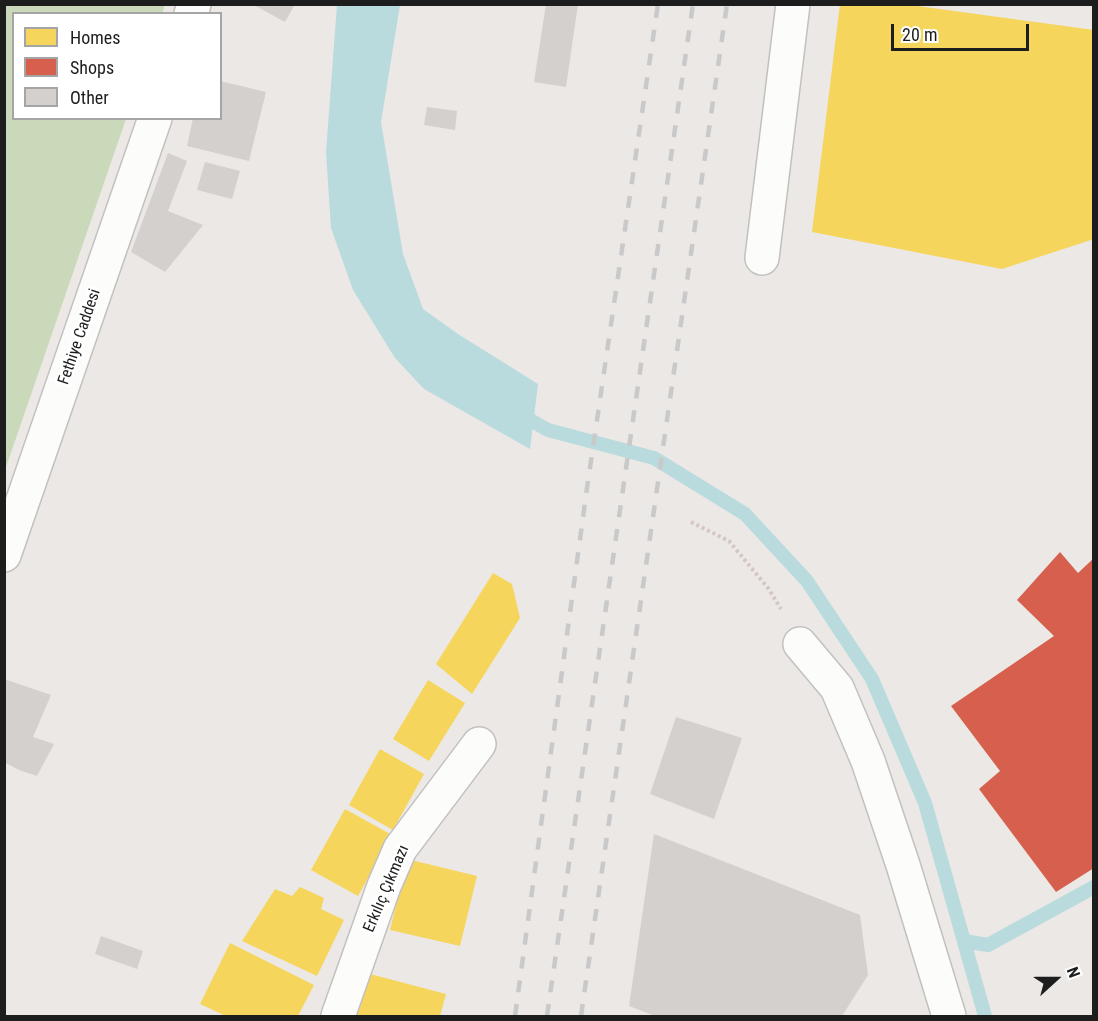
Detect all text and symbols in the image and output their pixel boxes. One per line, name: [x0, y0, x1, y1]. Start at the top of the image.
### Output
legend: [12, 12, 222, 120]
scale bar: [894, 12, 1032, 50]
text: 20 m: [902, 24, 937, 45]
text: Homes: [70, 27, 120, 48]
text: Shops: [70, 57, 114, 78]
text: Other: [70, 87, 109, 108]
street label: Fethiye Caddesi: [55, 287, 105, 387]
street label: Erkılıç Çıkmazı: [360, 843, 414, 935]
north arrow: [1026, 949, 1086, 1009]
text: N: [1063, 964, 1084, 980]

